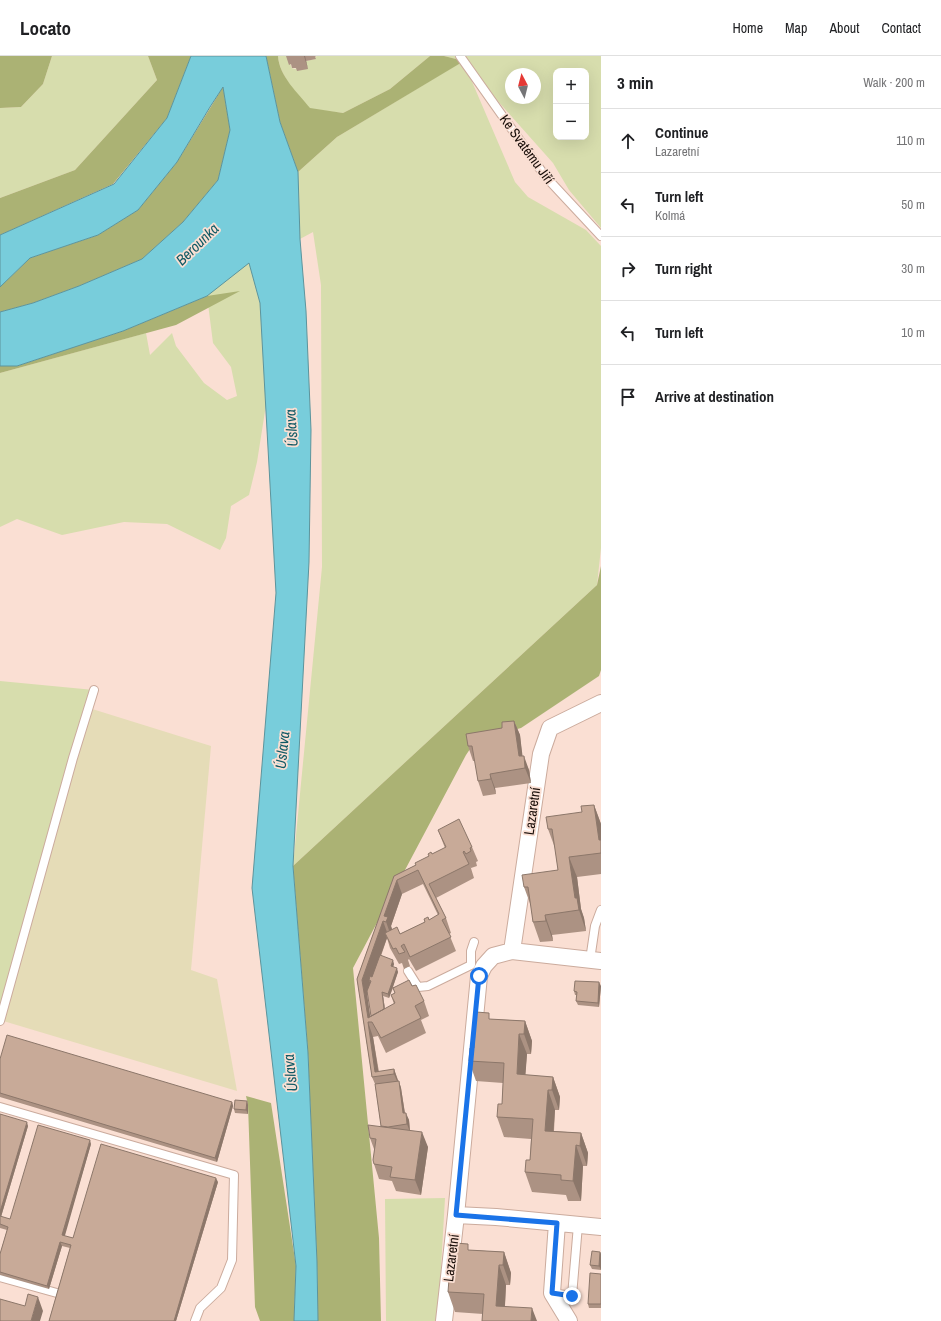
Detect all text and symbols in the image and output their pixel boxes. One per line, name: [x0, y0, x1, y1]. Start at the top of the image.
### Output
text: Locato: [20, 15, 71, 41]
text: Home: [732, 19, 763, 37]
text: Map: [785, 19, 807, 37]
text: About: [829, 19, 859, 37]
text: Contact: [881, 19, 921, 37]
north arrow: [505, 68, 541, 104]
map controls: [553, 68, 589, 140]
button: +: [553, 68, 589, 104]
text: 3 min: [617, 71, 653, 94]
text: Walk · 200 m: [863, 74, 925, 91]
button: −: [553, 104, 589, 140]
street label: Ke Svatému Jiří: [496, 111, 559, 188]
text: Continue: [655, 122, 708, 143]
icon: ahead: [617, 130, 639, 152]
text: 110 m: [896, 132, 925, 149]
text: Lazaretní: [655, 143, 699, 160]
text: Turn left: [655, 186, 703, 207]
icon: left: [617, 194, 639, 216]
text: 50 m: [901, 196, 925, 213]
text: Kolmá: [655, 207, 685, 224]
water label: Berounka: [171, 218, 223, 270]
icon: right: [617, 258, 639, 280]
text: Turn right: [655, 258, 712, 279]
text: 30 m: [901, 260, 925, 277]
icon: left: [617, 322, 639, 344]
text: Turn left: [655, 322, 703, 343]
text: 10 m: [901, 324, 925, 341]
icon: arrive: [617, 386, 639, 408]
text: Arrive at destination: [655, 386, 774, 407]
water label: Úslava: [279, 408, 303, 447]
water label: Úslava: [270, 730, 294, 770]
street label: Lazaretní: [520, 785, 544, 836]
route start: [470, 967, 488, 985]
water label: Úslava: [278, 1053, 302, 1093]
street label: Lazaretní: [439, 1232, 463, 1283]
route end: [563, 1287, 581, 1305]

